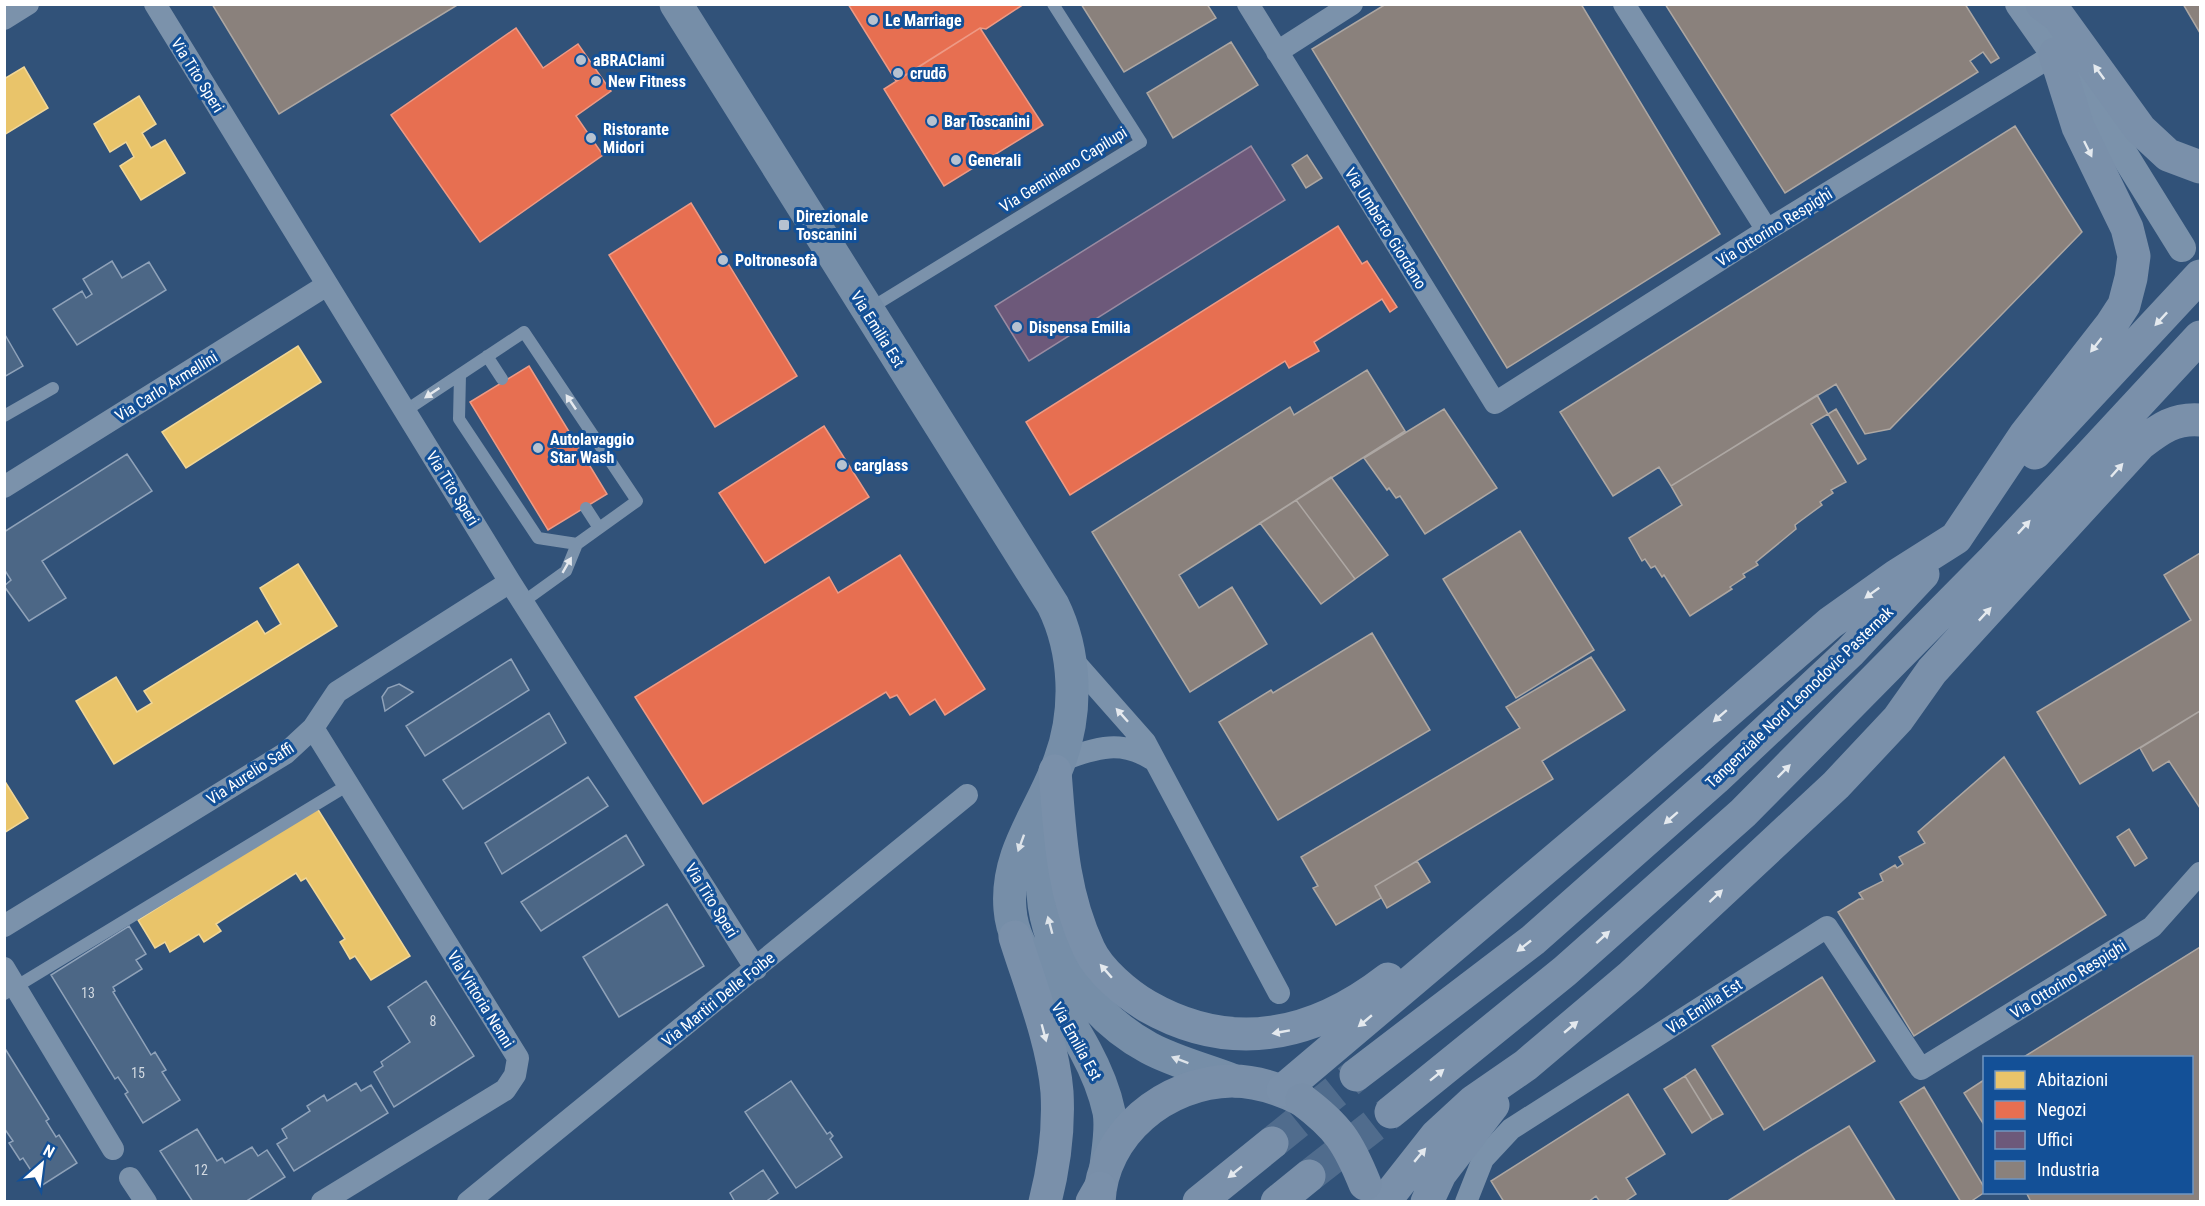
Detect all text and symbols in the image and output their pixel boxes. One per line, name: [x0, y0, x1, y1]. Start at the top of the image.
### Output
place label: Le Marriage: [885, 11, 962, 30]
marker: Le Marriage: [866, 13, 880, 27]
street label: Via Tito Speri: [167, 35, 228, 116]
place label: aBRACIami: [593, 51, 665, 70]
marker: aBRACIami: [574, 53, 588, 67]
place label: crudō: [910, 64, 946, 83]
one-way arrow: [2094, 65, 2106, 80]
marker: crudō: [891, 66, 905, 80]
place label: New Fitness: [608, 72, 686, 91]
marker: New Fitness: [589, 74, 603, 88]
place label: Bar Toscanini: [944, 112, 1030, 131]
marker: Bar Toscanini: [925, 114, 939, 128]
place label: Ristorante Midori: [603, 120, 669, 157]
street label: Via Geminiano Capilupi: [996, 123, 1130, 216]
marker: Ristorante Midori: [584, 131, 598, 145]
one-way arrow: [2084, 140, 2093, 157]
place label: Generali: [968, 151, 1021, 170]
marker: Generali: [949, 153, 963, 167]
street label: Via Umberto Giordano: [1341, 164, 1431, 292]
street label: Via Ottorino Respighi: [1713, 184, 1836, 271]
place label: Direzionale Toscanini: [796, 207, 869, 244]
marker: Direzionale Toscanini: [777, 218, 791, 232]
place label: Poltronesofà: [735, 251, 818, 270]
marker: Poltronesofà: [716, 253, 730, 267]
street label: Via Emilia Est: [847, 288, 909, 371]
one-way arrow: [2154, 311, 2168, 325]
place label: Dispensa Emilia: [1029, 318, 1131, 337]
marker: Dispensa Emilia: [1010, 320, 1024, 334]
one-way arrow: [2089, 337, 2102, 353]
street label: Via Carlo Armellini: [112, 347, 221, 425]
one-way arrow: [425, 387, 441, 399]
one-way arrow: [565, 395, 577, 411]
place label: Autolavaggio Star Wash: [550, 430, 634, 467]
marker: Autolavaggio Star Wash: [531, 441, 545, 455]
street label: Via Tito Speri: [422, 448, 483, 529]
place label: carglass: [854, 456, 908, 475]
marker: carglass: [835, 458, 849, 472]
one-way arrow: [2110, 463, 2123, 478]
one-way arrow: [2017, 520, 2031, 535]
one-way arrow: [562, 556, 572, 573]
one-way arrow: [1864, 587, 1880, 599]
street label: Tangenziale Nord Leonodovic Pasternak: [1702, 602, 1898, 792]
one-way arrow: [1978, 607, 1991, 622]
one-way arrow: [1116, 708, 1129, 723]
one-way arrow: [1713, 709, 1728, 723]
street label: Via Aurelio Saffi: [203, 738, 297, 809]
one-way arrow: [1777, 764, 1791, 779]
one-way arrow: [1664, 811, 1679, 824]
one-way arrow: [1016, 834, 1026, 852]
street label: Via Tito Speri: [681, 860, 742, 941]
one-way arrow: [1708, 889, 1723, 903]
one-way arrow: [1045, 916, 1055, 934]
one-way arrow: [1595, 931, 1610, 944]
street label: Via Ottorino Respighi: [2007, 936, 2130, 1023]
one-way arrow: [1517, 940, 1533, 952]
street label: Via Vittoria Nenni: [443, 947, 518, 1051]
street label: Via Martiri Delle Foibe: [658, 948, 778, 1051]
one-way arrow: [1100, 964, 1113, 979]
street label: Via Emilia Est: [1663, 975, 1746, 1038]
house number: 13: [81, 985, 95, 1001]
street label: Via Emilia Est: [1047, 999, 1106, 1084]
house number: 8: [430, 1013, 437, 1029]
one-way arrow: [1357, 1014, 1373, 1027]
one-way arrow: [1563, 1021, 1578, 1034]
one-way arrow: [1040, 1024, 1049, 1042]
one-way arrow: [1272, 1027, 1291, 1036]
one-way arrow: [1171, 1055, 1189, 1064]
legend: [1983, 1056, 2193, 1194]
house number: 15: [131, 1065, 145, 1081]
text: Abitazioni: [2037, 1069, 2108, 1090]
one-way arrow: [1429, 1070, 1444, 1082]
text: Negozi: [2037, 1099, 2086, 1120]
text: Uffici: [2037, 1129, 2073, 1150]
north arrow: [12, 1134, 72, 1194]
text: N: [40, 1141, 58, 1162]
one-way arrow: [1413, 1148, 1426, 1163]
text: Industria: [2037, 1159, 2100, 1180]
house number: 12: [194, 1162, 208, 1178]
one-way arrow: [1227, 1166, 1243, 1179]

